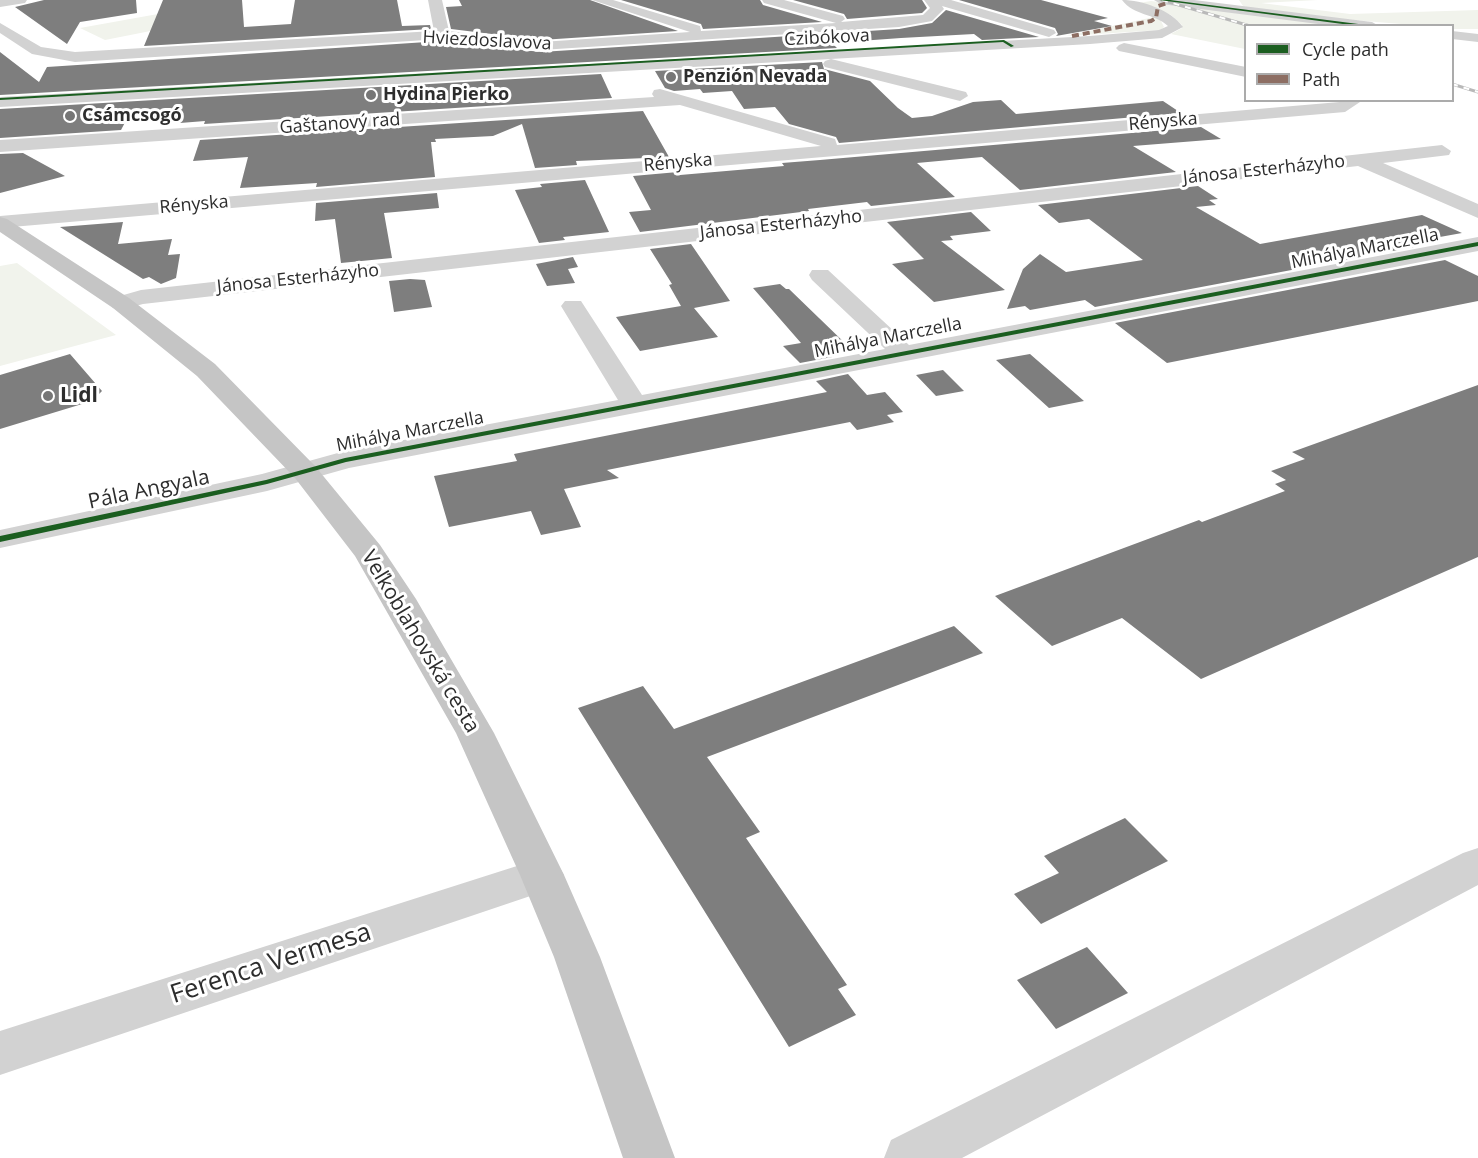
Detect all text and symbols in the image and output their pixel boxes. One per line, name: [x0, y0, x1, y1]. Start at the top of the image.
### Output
legend: [1244, 24, 1454, 102]
street label: Czibókova: [784, 25, 870, 51]
street label: Hviezdoslavova: [422, 27, 552, 55]
text: Cycle path: [1302, 37, 1389, 61]
place label: Penzión Nevada: [683, 66, 827, 88]
text: Path: [1302, 67, 1340, 91]
marker: Penzión Nevada: [664, 70, 678, 84]
place label: Hydina Pierko: [383, 84, 509, 106]
marker: Hydina Pierko: [364, 88, 378, 102]
place label: Csámcsogó: [82, 105, 182, 127]
street label: Rényska: [1128, 108, 1198, 136]
marker: Csámcsogó: [63, 109, 77, 123]
street label: Gaštanový rad: [279, 109, 401, 139]
street label: Rényska: [643, 149, 713, 177]
street label: Jánosa Esterházyho: [1182, 151, 1346, 189]
street label: Rényska: [159, 191, 229, 219]
street label: Jánosa Esterházyho: [699, 206, 863, 244]
street label: Mihálya Marczella: [1289, 224, 1441, 274]
street label: Jánosa Esterházyho: [216, 260, 380, 298]
street label: Mihálya Marczella: [812, 313, 964, 363]
place label: Lidl: [60, 383, 98, 409]
marker: Lidl: [41, 389, 55, 403]
street label: Mihálya Marczella: [334, 407, 486, 457]
street label: Pála Angyala: [86, 465, 212, 515]
street label: Veľkoblahovská cesta: [356, 546, 484, 738]
street label: Ferenca Vermesa: [167, 917, 375, 1011]

